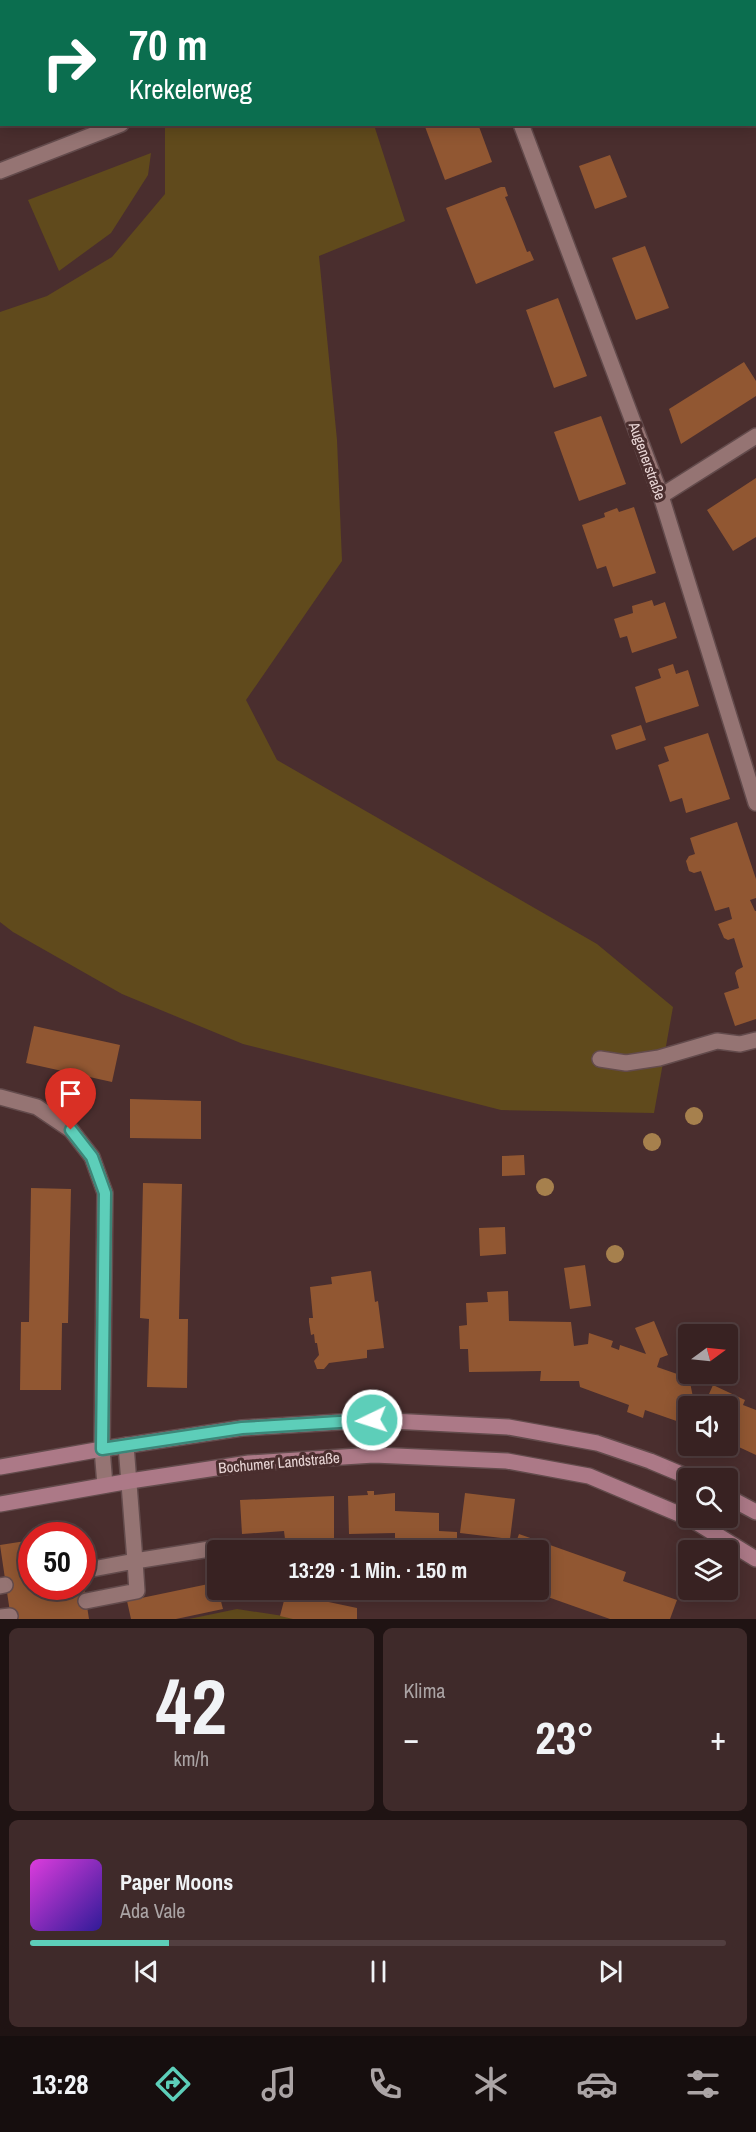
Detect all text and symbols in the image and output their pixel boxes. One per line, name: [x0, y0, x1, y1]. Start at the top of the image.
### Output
text: 70 m: [129, 17, 208, 73]
icon: right: [30, 24, 108, 102]
text: Krekelerweg: [129, 71, 252, 107]
street label: Augenerstraße: [623, 418, 671, 503]
pin: [45, 1068, 96, 1130]
icon: arrive: [54, 1077, 87, 1110]
north arrow: [678, 1324, 738, 1384]
map controls: [678, 1324, 738, 1600]
position arrow: [340, 1388, 404, 1452]
button: sound: [678, 1396, 738, 1456]
street label: Bochumer Landstraße: [217, 1447, 341, 1478]
button: search: [678, 1468, 738, 1528]
speed limit sign: 50: [18, 1522, 96, 1600]
button: layers: [678, 1540, 738, 1600]
text: 13:29 · 1 Min. · 150 m: [289, 1555, 467, 1585]
text: 42: [156, 1653, 227, 1758]
text: Klima: [404, 1677, 445, 1704]
text: 23°: [535, 1707, 594, 1768]
text: −: [404, 1716, 419, 1760]
text: +: [710, 1716, 726, 1760]
text: km/h: [173, 1745, 209, 1772]
text: Paper Moons: [120, 1867, 233, 1897]
text: Ada Vale: [120, 1897, 185, 1924]
icon: previous: [130, 1955, 163, 1988]
icon: pause: [362, 1955, 395, 1988]
icon: next: [594, 1955, 627, 1988]
icon: directions: [152, 2063, 194, 2105]
icon: music: [258, 2063, 300, 2105]
icon: phone: [364, 2063, 406, 2105]
icon: climate: [470, 2063, 512, 2105]
icon: car: [576, 2063, 618, 2105]
icon: filters: [682, 2063, 724, 2105]
text: 13:28: [32, 2066, 89, 2102]

